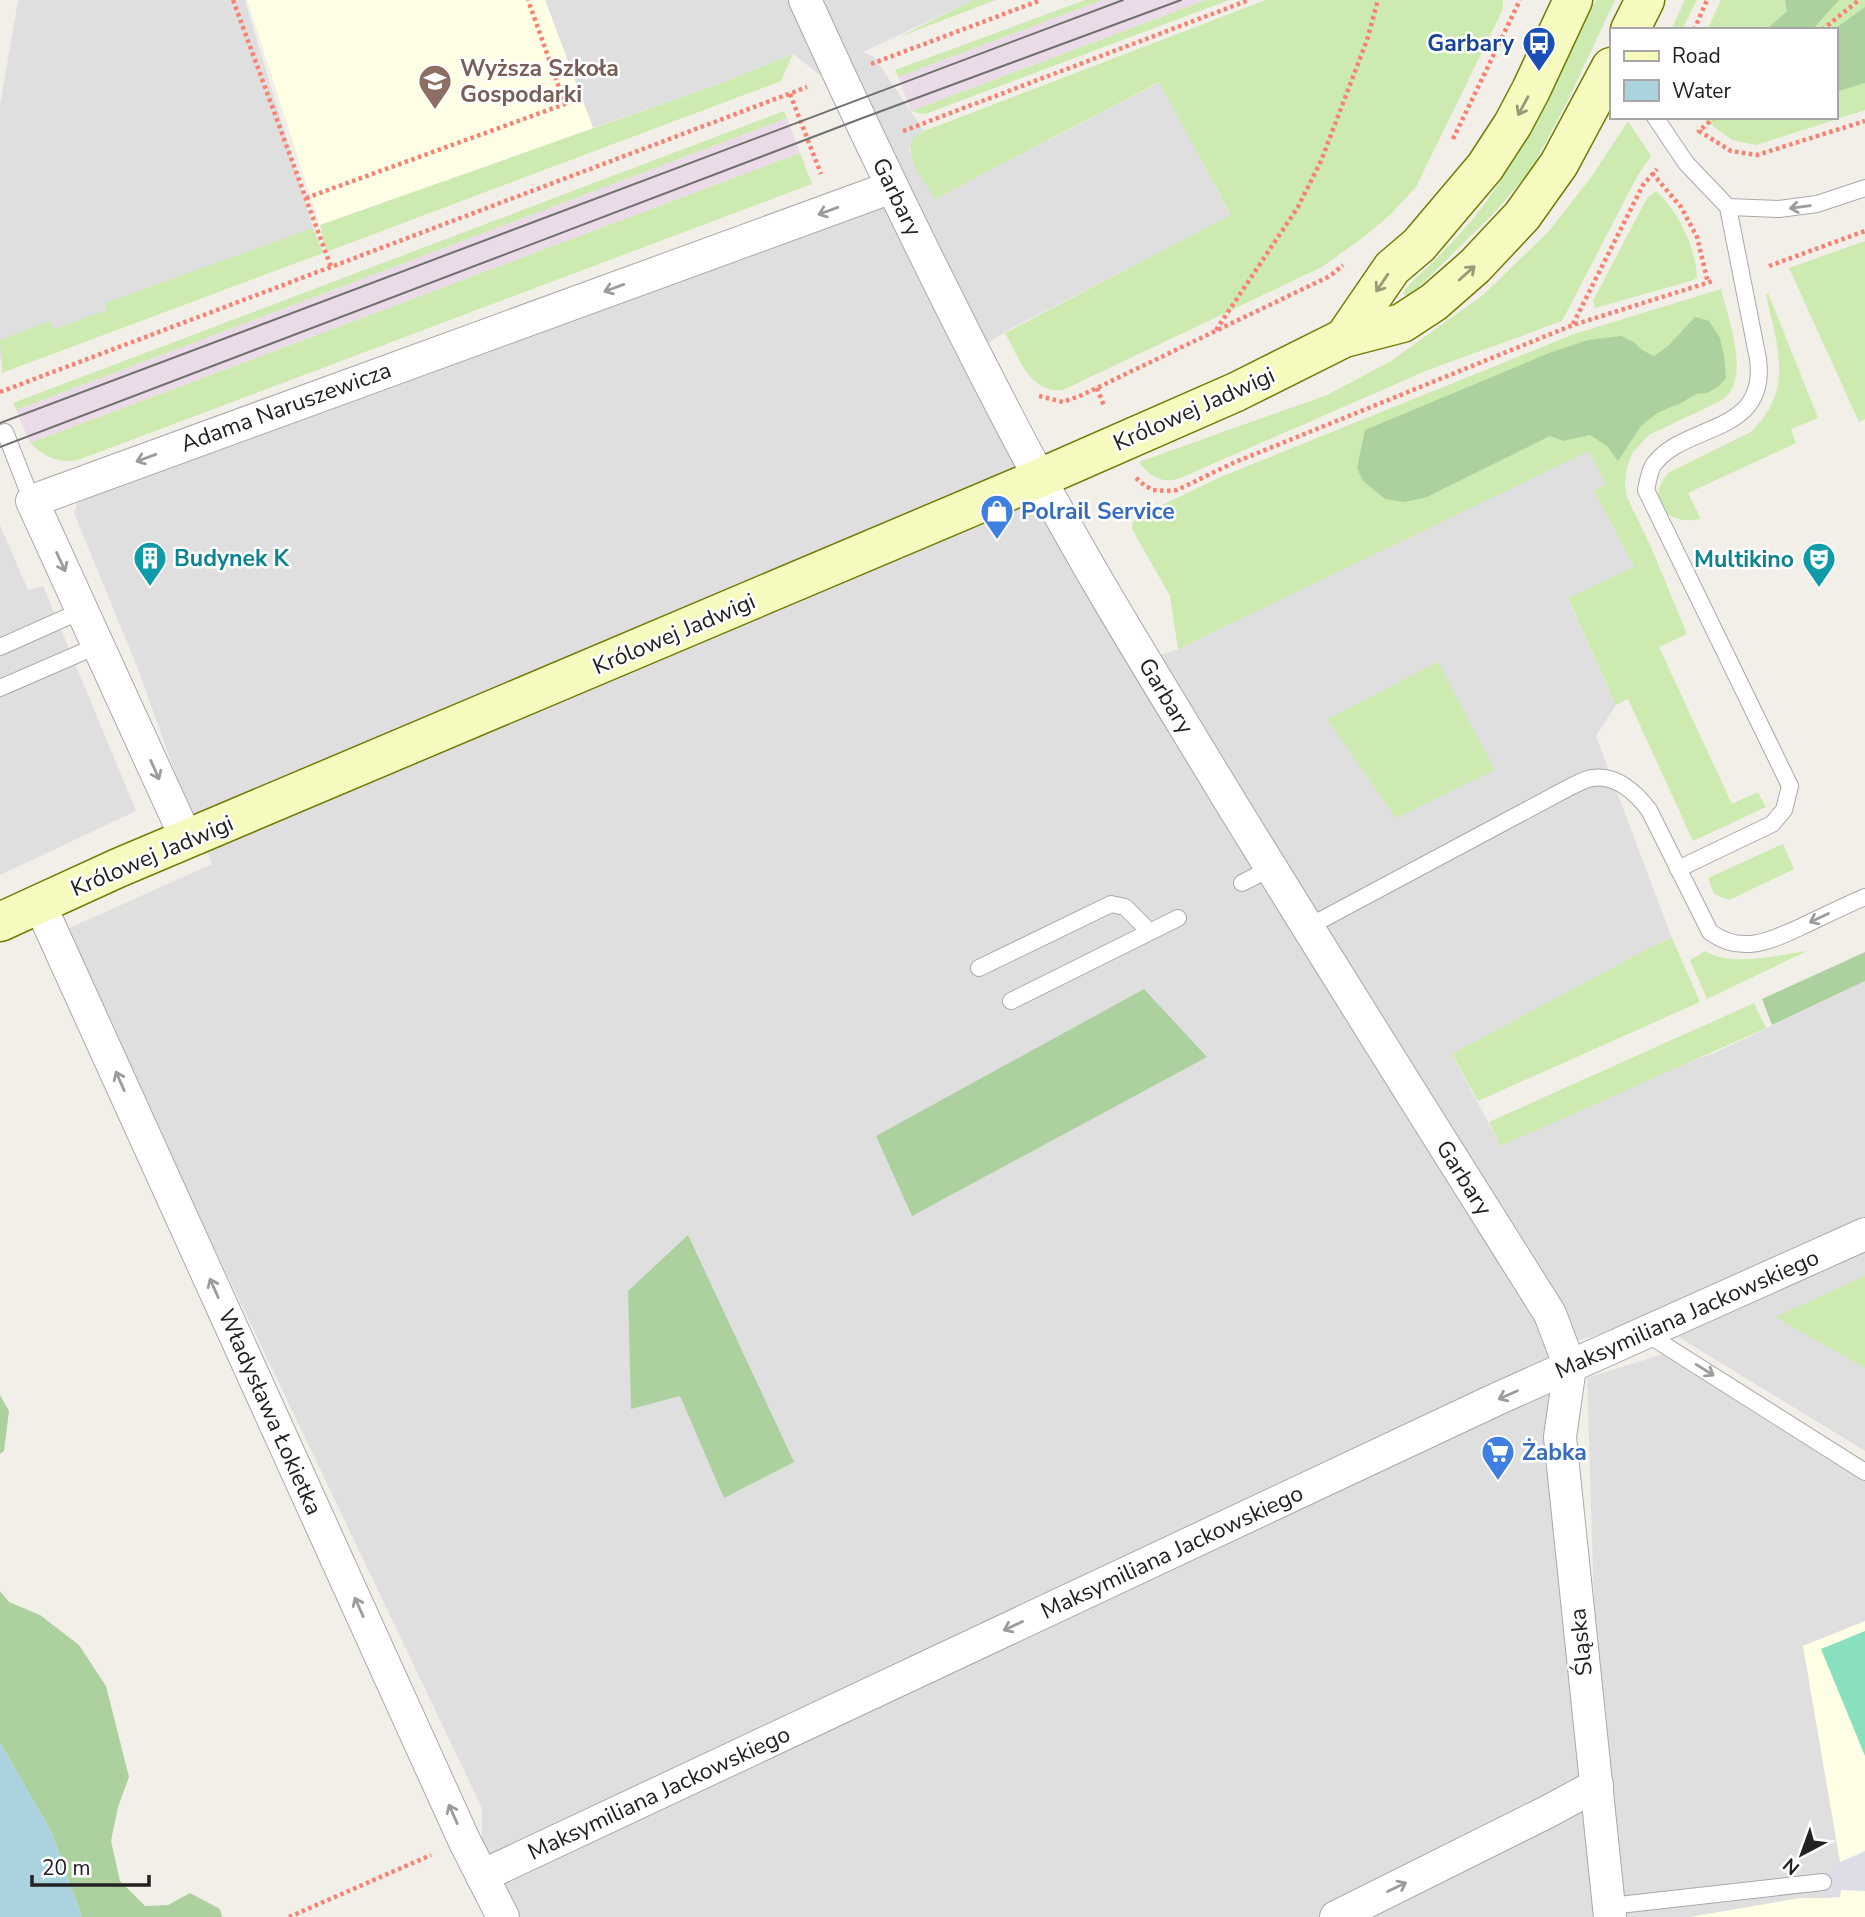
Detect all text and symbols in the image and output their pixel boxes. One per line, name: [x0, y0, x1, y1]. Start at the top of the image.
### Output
bus stop icon: Garbary: [1520, 24, 1558, 73]
place label: Garbary: [1427, 28, 1515, 59]
legend: [1610, 28, 1837, 119]
text: Road: [1672, 42, 1721, 70]
place label: Wyższa Szkoła Gospodarki: [460, 53, 619, 110]
school or university icon: Wyższa Szkoła Gospodarki: [416, 62, 454, 111]
text: Water: [1672, 77, 1731, 105]
one-way arrow: [1515, 95, 1529, 116]
street label: Garbary: [865, 153, 929, 241]
one-way arrow: [1789, 200, 1811, 213]
one-way arrow: [817, 206, 839, 218]
one-way arrow: [1458, 264, 1475, 281]
one-way arrow: [1375, 273, 1389, 292]
one-way arrow: [603, 283, 625, 296]
street label: Adama Naruszewicza: [176, 354, 396, 460]
street label: Królowej Jadwigi: [1108, 359, 1280, 459]
one-way arrow: [136, 452, 158, 465]
shop icon: Polrail Service: [978, 492, 1016, 541]
place label: Polrail Service: [1021, 496, 1175, 527]
building icon: Budynek K: [131, 539, 169, 588]
theatre icon: Multikino: [1800, 540, 1838, 589]
place label: Budynek K: [174, 543, 289, 574]
place label: Multikino: [1694, 544, 1794, 575]
one-way arrow: [55, 551, 68, 573]
street label: Królowej Jadwigi: [588, 586, 760, 682]
street label: Garbary: [1131, 652, 1201, 740]
one-way arrow: [149, 759, 162, 780]
street label: Królowej Jadwigi: [66, 808, 238, 904]
one-way arrow: [1808, 912, 1830, 925]
one-way arrow: [113, 1071, 126, 1092]
street label: Garbary: [1429, 1134, 1499, 1222]
street label: Maksymiliana Jackowskiego: [1550, 1242, 1824, 1386]
one-way arrow: [207, 1278, 220, 1300]
street label: Władysława Łokietka: [211, 1304, 329, 1520]
one-way arrow: [1694, 1364, 1714, 1378]
one-way arrow: [1497, 1389, 1519, 1402]
supermarket icon: Żabka: [1479, 1433, 1517, 1482]
place label: Żabka: [1522, 1437, 1587, 1468]
street label: Maksymiliana Jackowskiego: [1036, 1478, 1308, 1626]
one-way arrow: [352, 1597, 365, 1618]
street label: Śląska: [1562, 1607, 1600, 1677]
one-way arrow: [1003, 1620, 1024, 1634]
street label: Maksymiliana Jackowskiego: [523, 1719, 795, 1867]
one-way arrow: [446, 1804, 459, 1825]
north arrow: [1767, 1819, 1837, 1889]
scale bar: [32, 1843, 149, 1887]
text: N: [1778, 1852, 1805, 1881]
text: 20 m: [42, 1854, 91, 1882]
one-way arrow: [1386, 1879, 1407, 1893]

